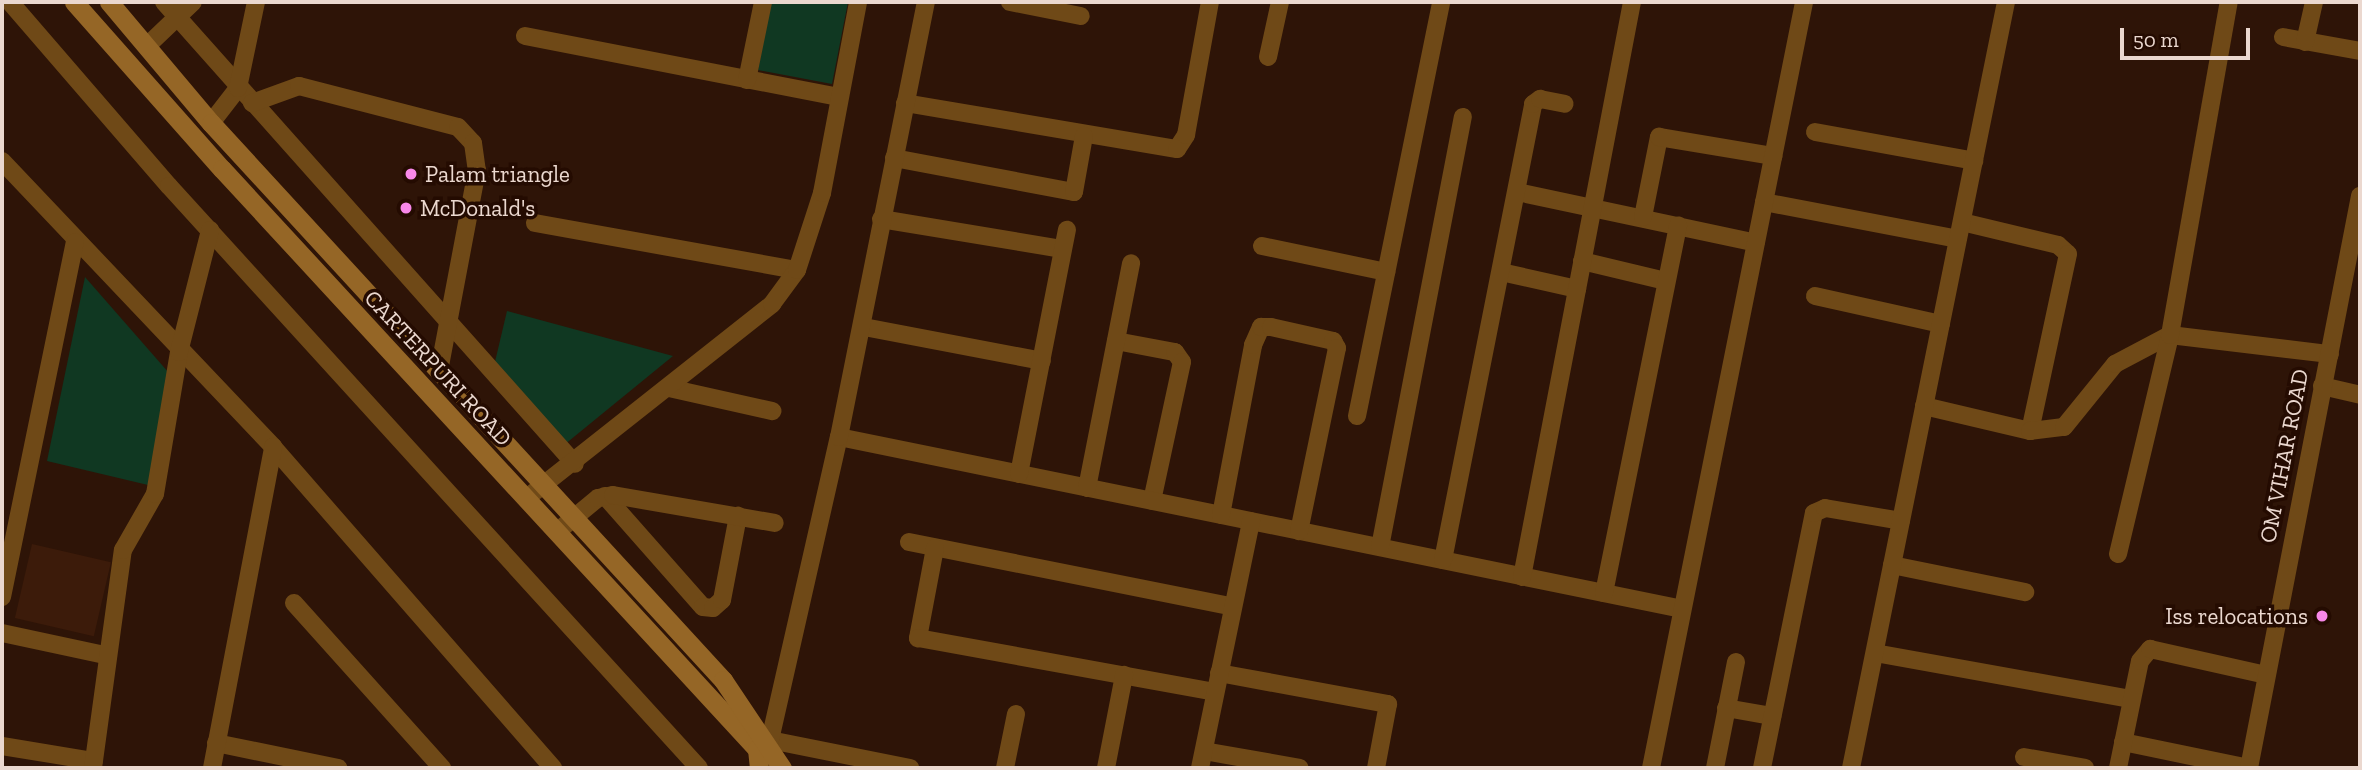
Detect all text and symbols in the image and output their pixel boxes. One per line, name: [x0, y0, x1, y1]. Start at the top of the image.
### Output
scale bar: [2124, 14, 2254, 58]
text: 50 m: [2133, 27, 2179, 52]
place label: Palam triangle: [425, 160, 570, 188]
marker: Palam triangle: [403, 166, 419, 182]
place label: McDonald's: [420, 194, 535, 222]
marker: McDonald's: [398, 200, 414, 216]
street label: CARTERPURI ROAD: [359, 284, 517, 452]
street label: OM VIHAR ROAD: [2254, 366, 2314, 546]
place label: Iss relocations: [2165, 602, 2308, 630]
marker: Iss relocations: [2314, 608, 2330, 624]

